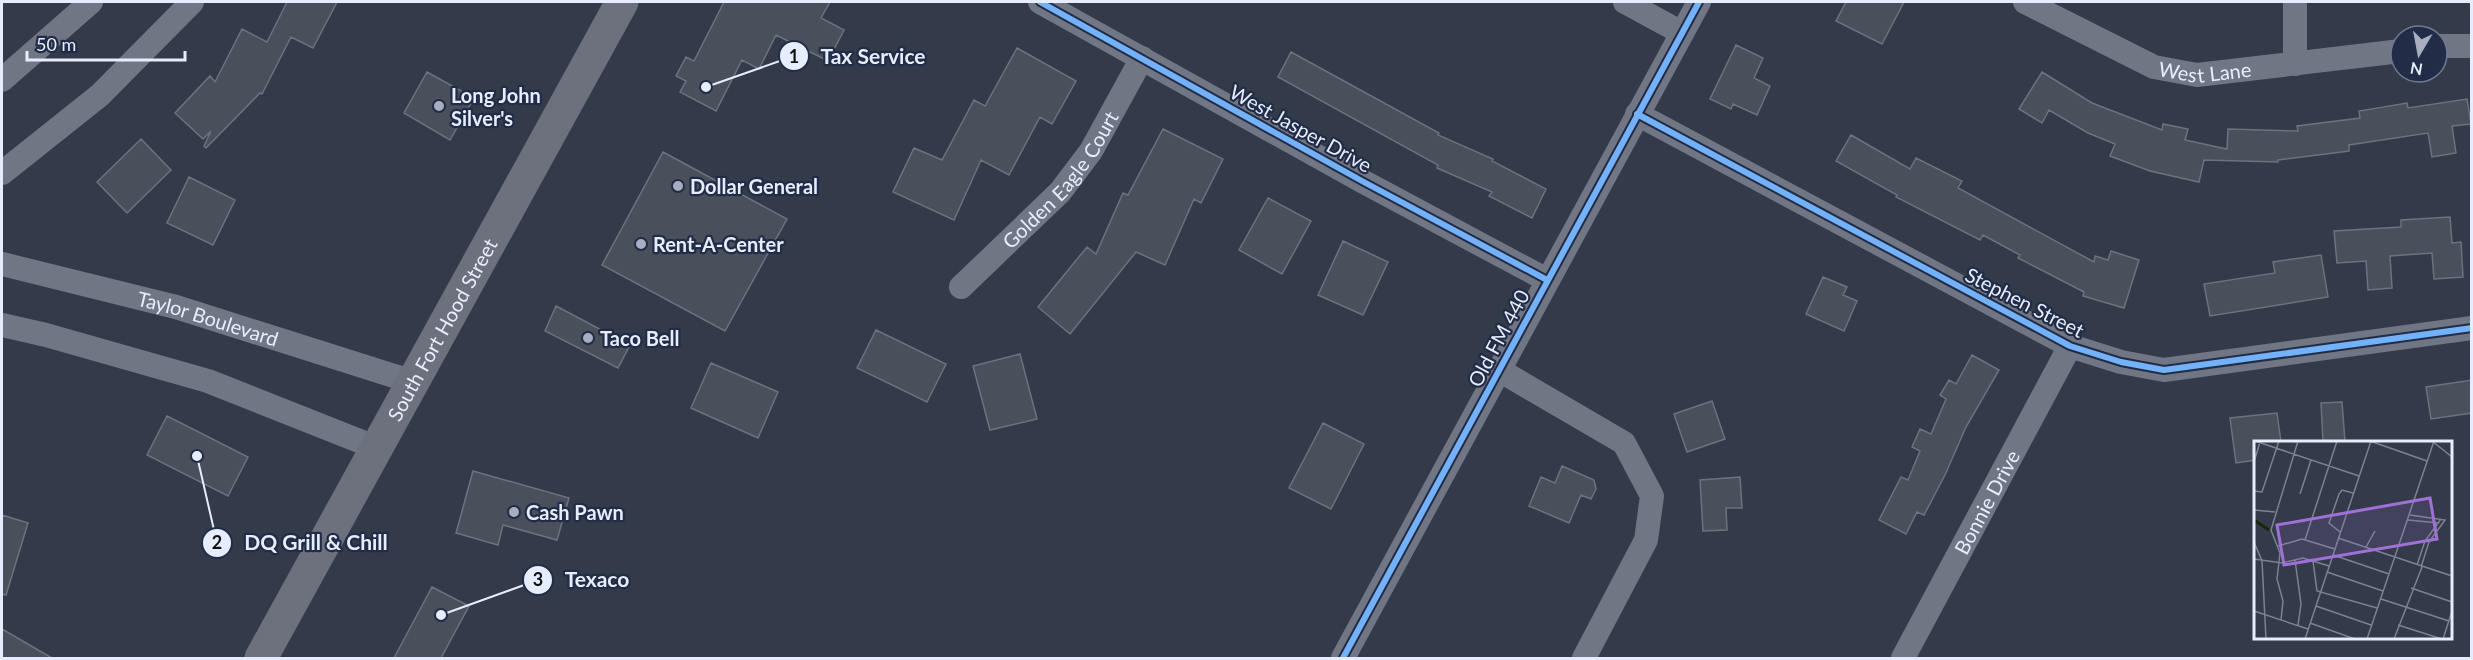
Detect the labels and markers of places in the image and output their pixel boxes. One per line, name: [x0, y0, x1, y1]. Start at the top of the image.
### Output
callout: Tax Service: [779, 37, 938, 76]
place label: Long John Silver's: [451, 83, 541, 130]
marker: Long John Silver's: [432, 99, 446, 113]
place label: Dollar General: [690, 174, 818, 198]
marker: Dollar General: [671, 179, 685, 193]
place label: Rent-A-Center: [653, 232, 784, 256]
marker: Rent-A-Center: [634, 237, 648, 251]
place label: Taco Bell: [600, 326, 679, 350]
marker: Taco Bell: [581, 331, 595, 345]
place label: Cash Pawn: [526, 500, 624, 524]
marker: Cash Pawn: [507, 505, 521, 519]
callout: DQ Grill & Chill: [202, 523, 400, 562]
callout: Texaco: [523, 561, 642, 600]

